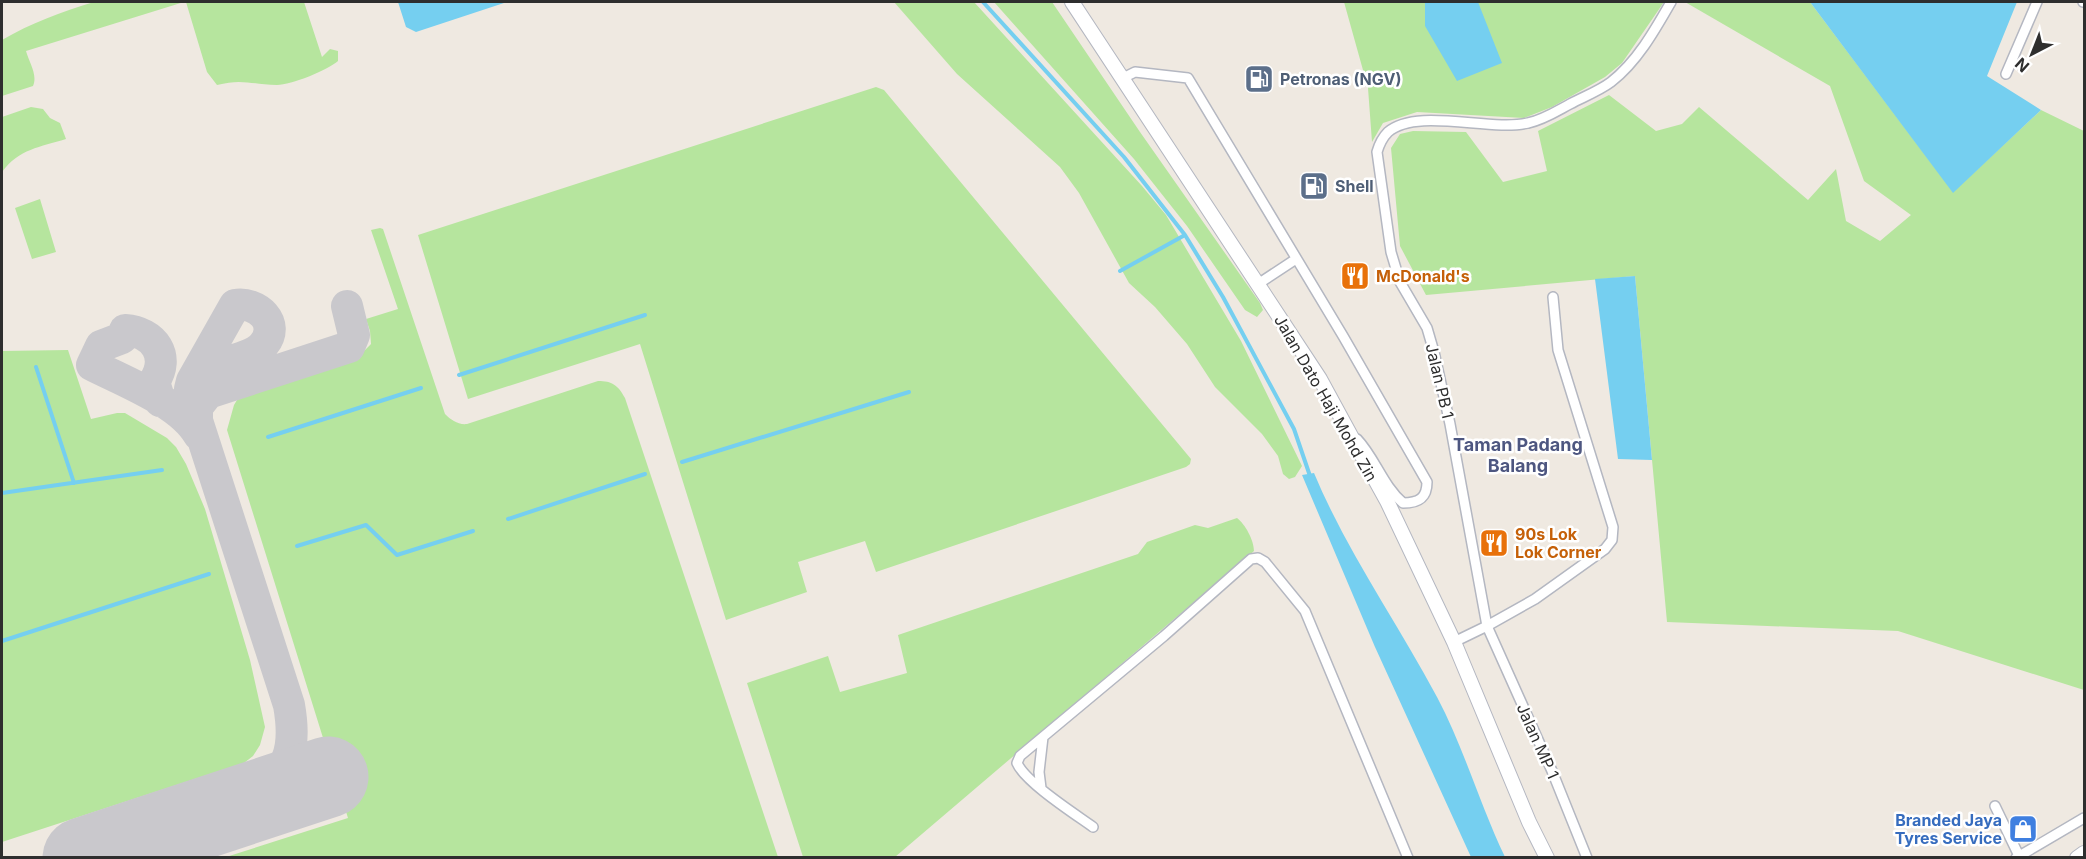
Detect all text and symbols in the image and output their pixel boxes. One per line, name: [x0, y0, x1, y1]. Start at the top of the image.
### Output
north arrow: [2002, 24, 2062, 84]
text: N: [2011, 54, 2033, 77]
fuel station icon: Petronas (NGV): [1243, 63, 1275, 95]
place label: Petronas (NGV): [1280, 69, 1401, 89]
fuel station icon: Shell: [1298, 170, 1330, 202]
place label: Shell: [1335, 176, 1374, 196]
restaurant icon: McDonald's: [1339, 260, 1371, 292]
place label: McDonald's: [1376, 266, 1470, 286]
street label: Jalan Dato Haji Mohd Zin: [1270, 311, 1382, 485]
street label: Jalan PB 1: [1422, 341, 1458, 421]
district label: Taman Padang Balang: [1453, 434, 1583, 476]
place label: 90s Lok Lok Corner: [1515, 524, 1602, 562]
restaurant icon: 90s Lok Lok Corner: [1478, 527, 1510, 559]
street label: Jalan MP 1: [1512, 700, 1564, 782]
place label: Branded Jaya Tyres Service: [1895, 810, 2002, 848]
shop icon: Branded Jaya Tyres Service: [2007, 813, 2039, 845]

